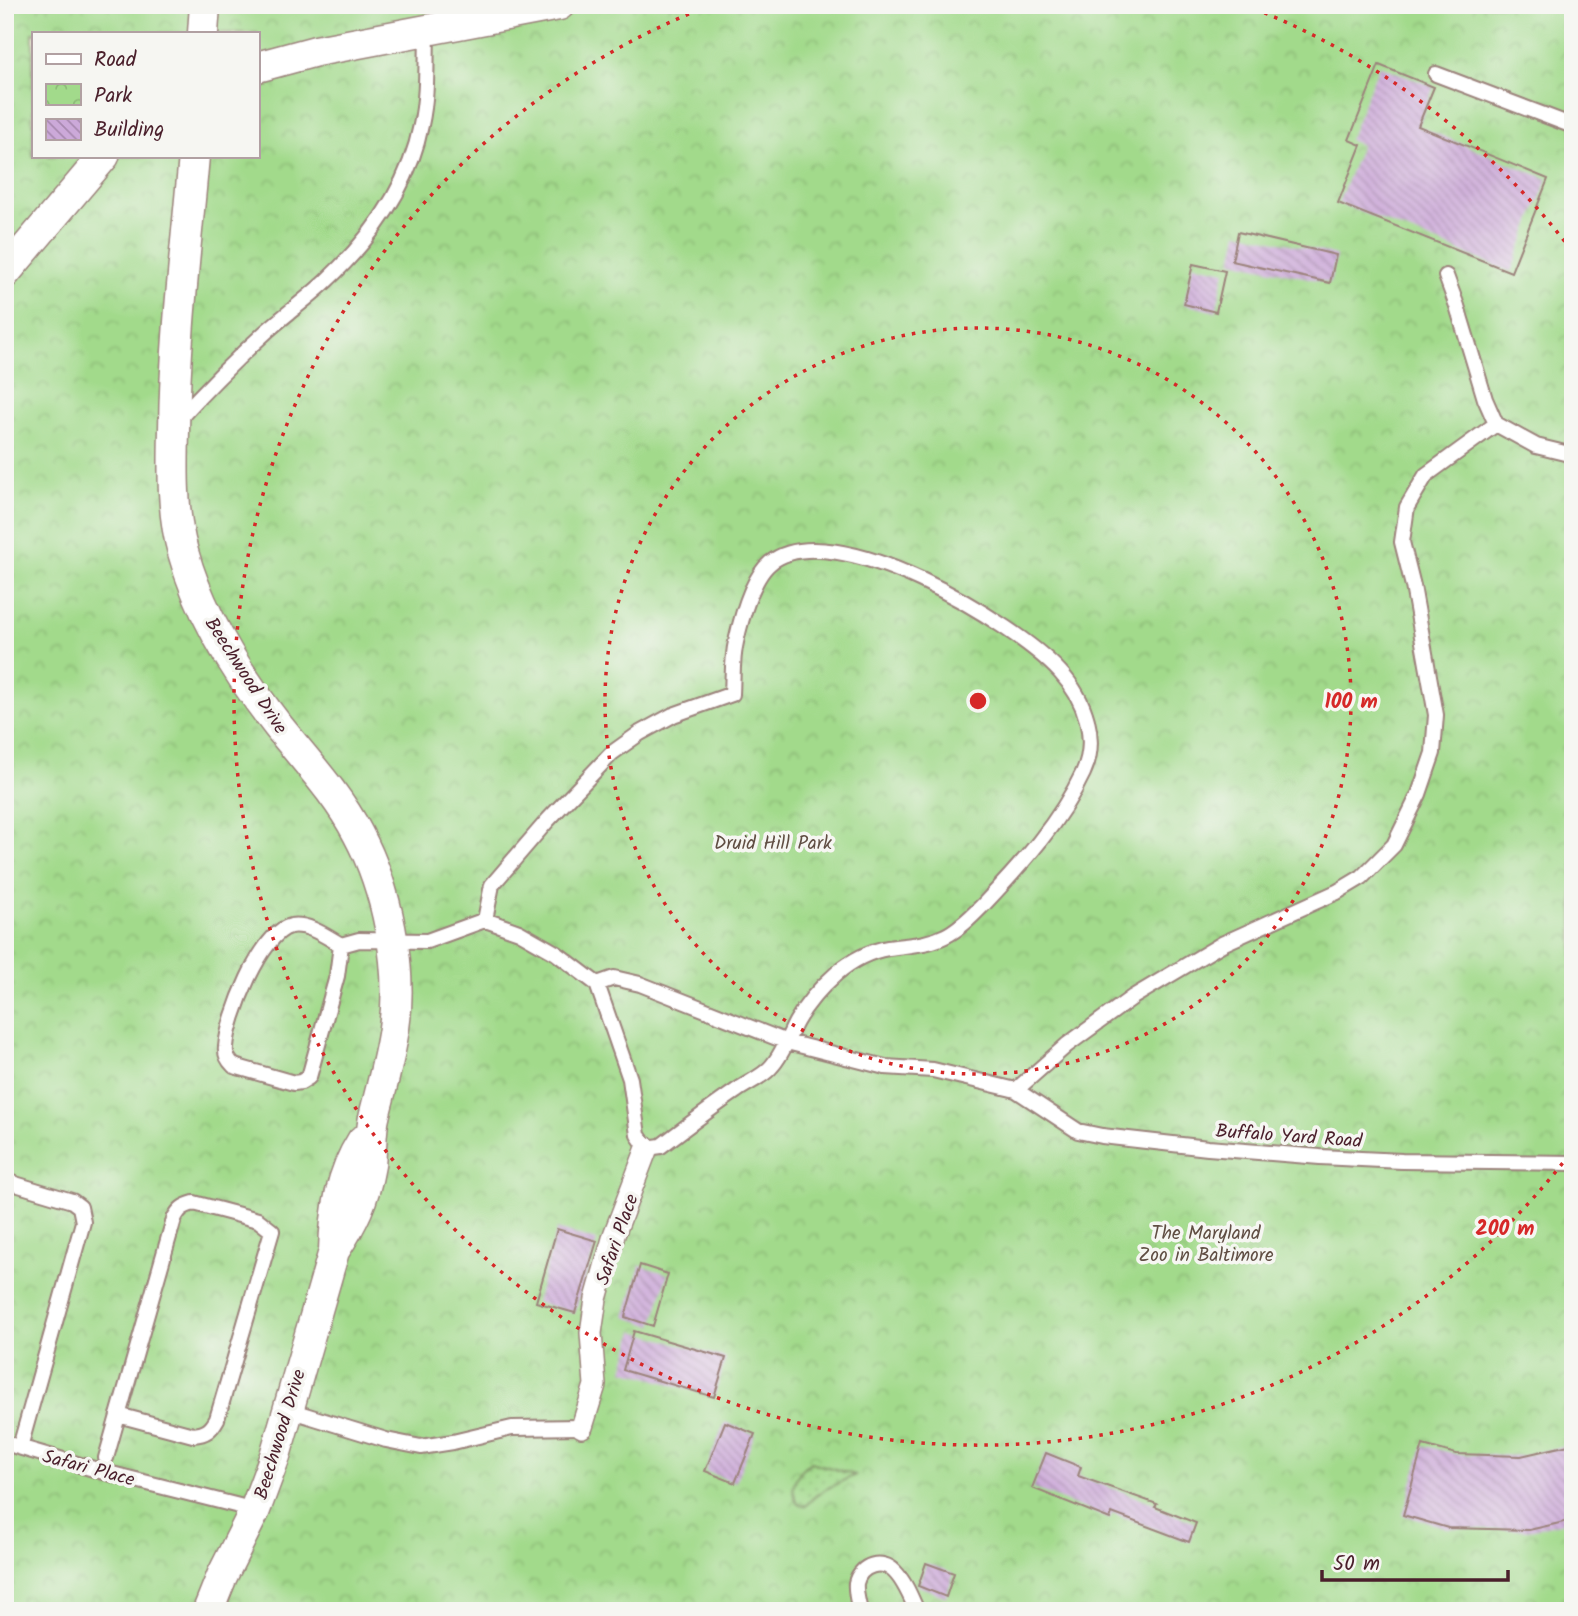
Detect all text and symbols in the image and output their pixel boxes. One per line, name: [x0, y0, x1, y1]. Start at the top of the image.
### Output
legend: [32, 32, 259, 158]
text: Road: [94, 44, 137, 77]
text: Park: [94, 80, 132, 113]
text: Building: [94, 114, 164, 147]
street label: Beechwood Drive: [196, 611, 295, 741]
text: 100 m: [1324, 686, 1378, 719]
centre of rings: [966, 689, 990, 713]
park label: Druid Hill Park: [714, 829, 832, 859]
street label: Buffalo Yard Road: [1215, 1117, 1364, 1157]
street label: Safari Place: [588, 1190, 648, 1289]
text: 200 m: [1475, 1213, 1535, 1246]
park label: The Maryland Zoo in Baltimore: [1139, 1219, 1274, 1271]
street label: Beechwood Drive: [247, 1365, 315, 1503]
street label: Safari Place: [39, 1442, 138, 1496]
scale bar: [1322, 1539, 1508, 1583]
text: 50 m: [1333, 1548, 1380, 1581]

